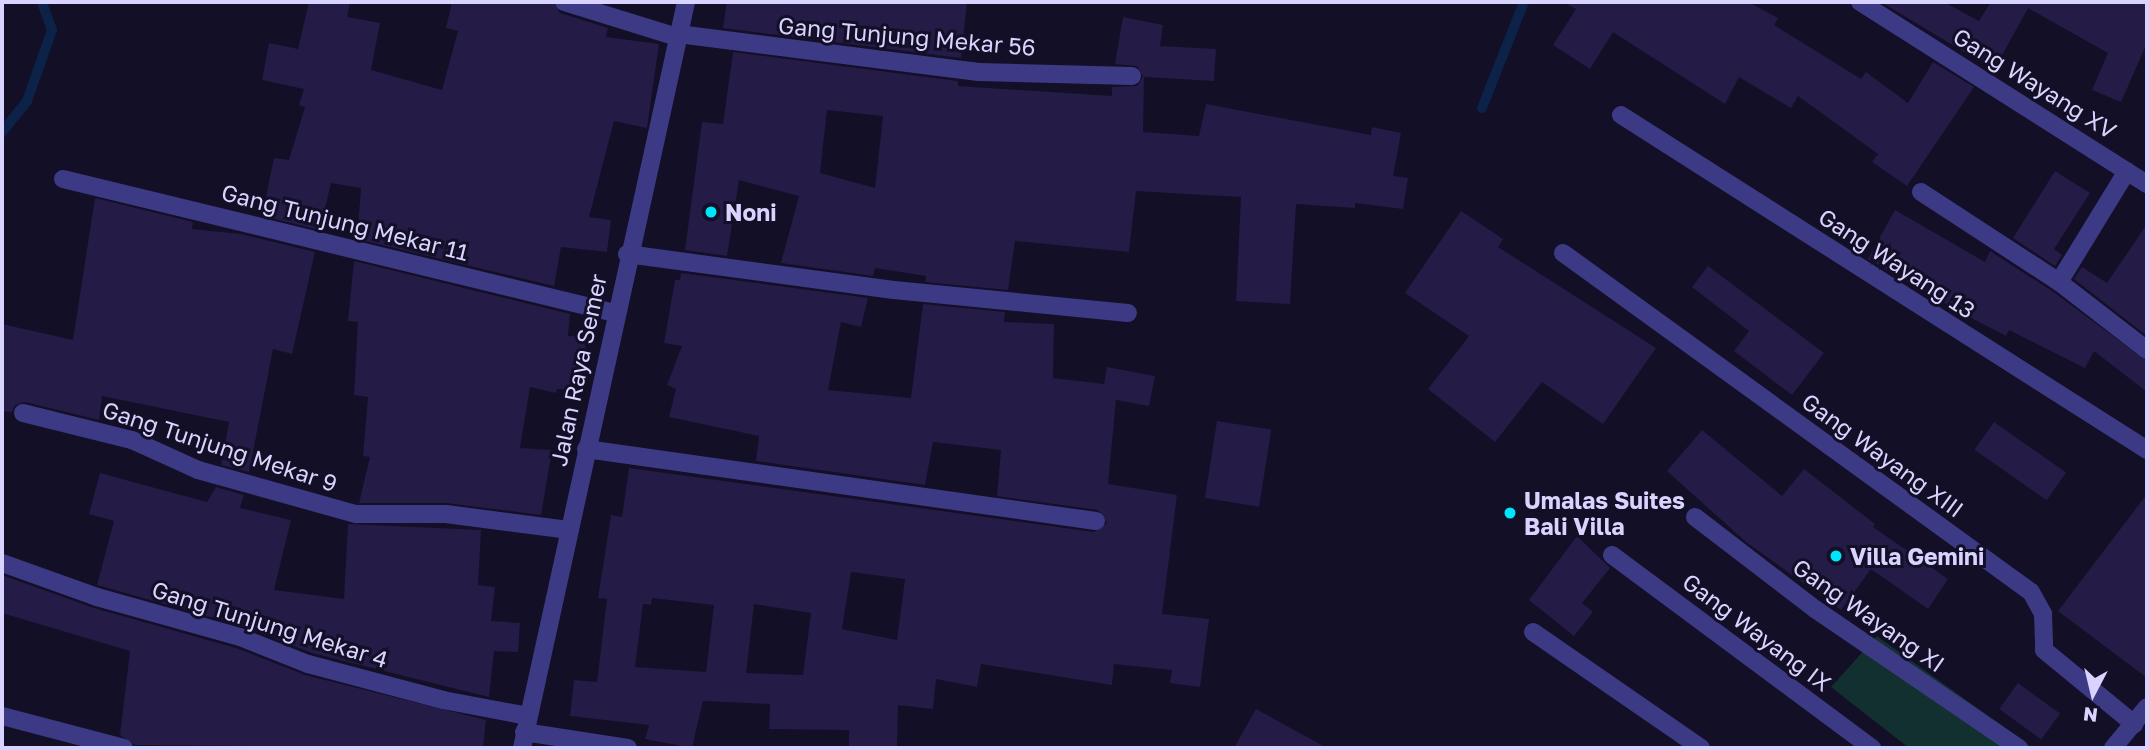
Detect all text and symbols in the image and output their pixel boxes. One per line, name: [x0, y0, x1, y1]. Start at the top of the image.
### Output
street label: Gang Tunjung Mekar 56: [777, 11, 1037, 61]
street label: Gang Wayang XV: [1948, 22, 2122, 144]
street label: Gang Tunjung Mekar 11: [219, 178, 471, 266]
place label: Noni: [725, 198, 776, 226]
street label: Gang Wayang 13: [1814, 202, 1980, 324]
marker: Noni: [703, 204, 719, 220]
street label: Jalan Raya Semer: [544, 271, 612, 469]
street label: Gang Wayang XIII: [1797, 387, 1969, 523]
street label: Gang Tunjung Mekar 9: [99, 395, 341, 497]
place label: Umalas Suites Bali Villa: [1524, 486, 1685, 540]
marker: Umalas Suites Bali Villa: [1502, 505, 1518, 521]
place label: Villa Gemini: [1850, 542, 1984, 570]
marker: Villa Gemini: [1828, 548, 1844, 564]
street label: Gang Wayang XI: [1788, 552, 1950, 678]
street label: Gang Wayang IX: [1677, 567, 1837, 697]
street label: Gang Tunjung Mekar 4: [149, 575, 391, 673]
north arrow: [2058, 659, 2128, 729]
text: N: [2082, 703, 2099, 728]

